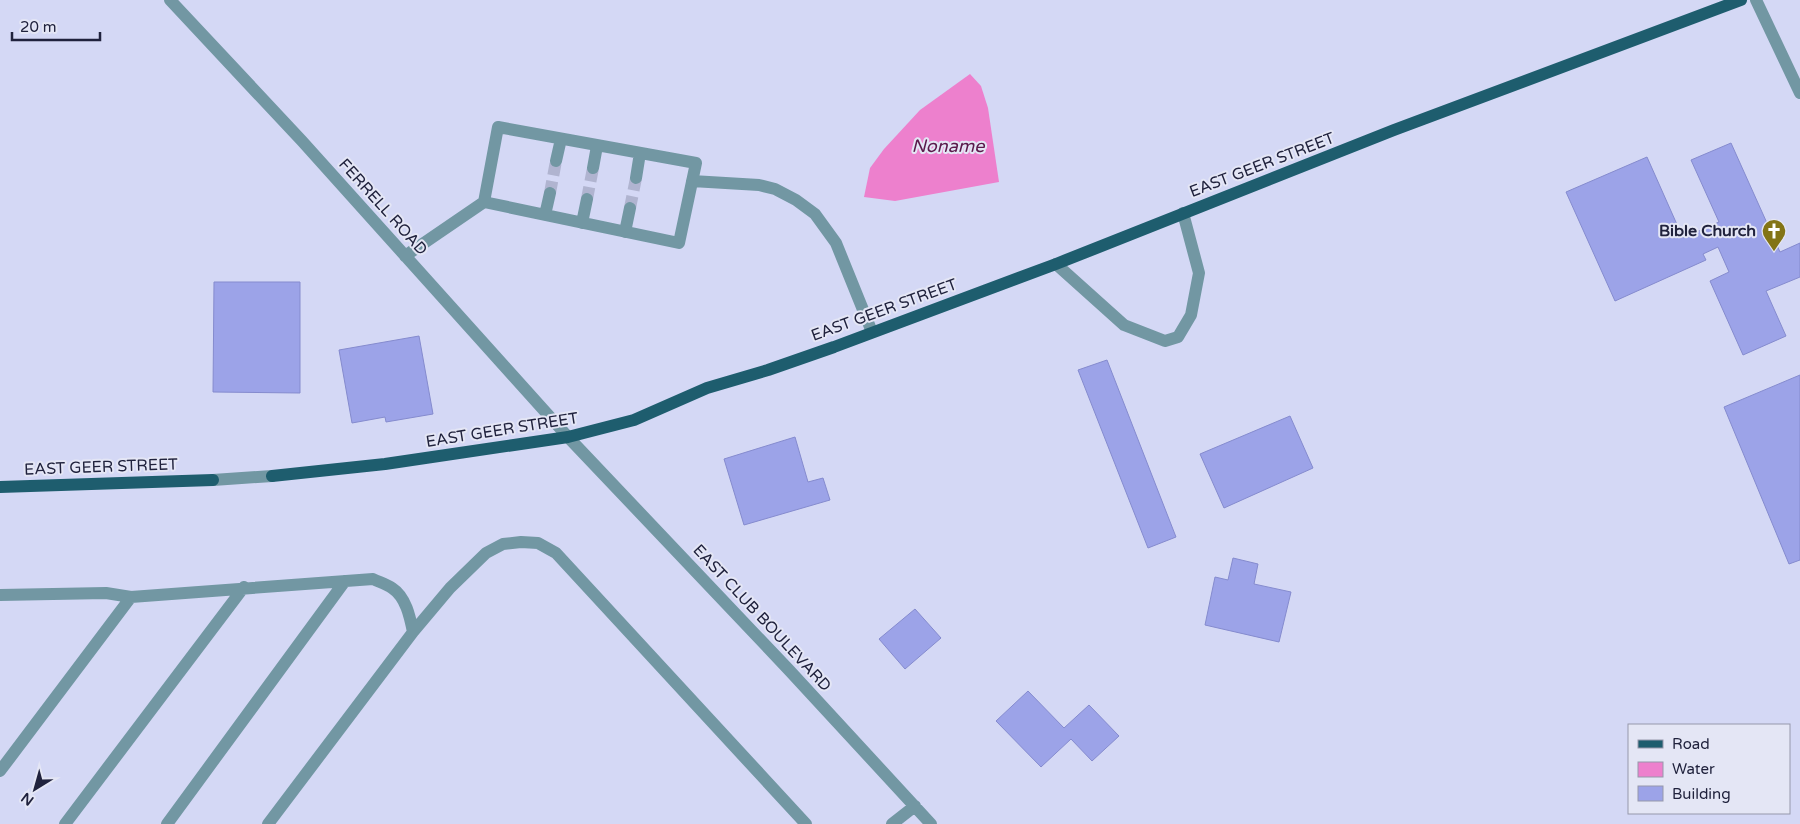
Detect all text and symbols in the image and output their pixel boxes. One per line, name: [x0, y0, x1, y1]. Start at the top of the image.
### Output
scale bar: [12, 10, 100, 42]
text: 20 m: [20, 18, 57, 36]
street label: EAST GEER STREET: [1187, 128, 1338, 202]
water label: Noname: [912, 135, 985, 157]
street label: FERRELL ROAD: [334, 154, 432, 260]
church icon: Bible Church: [1761, 218, 1787, 252]
place label: Bible Church: [1659, 221, 1756, 241]
street label: EAST GEER STREET: [808, 274, 960, 346]
street label: EAST GEER STREET: [424, 408, 580, 452]
street label: EAST GEER STREET: [24, 454, 179, 480]
street label: EAST CLUB BOULEVARD: [689, 540, 835, 696]
legend: [1628, 724, 1790, 814]
text: Road: [1672, 735, 1710, 753]
text: Water: [1672, 760, 1715, 778]
north arrow: [10, 764, 60, 814]
text: Building: [1672, 785, 1731, 803]
text: N: [18, 789, 37, 809]

